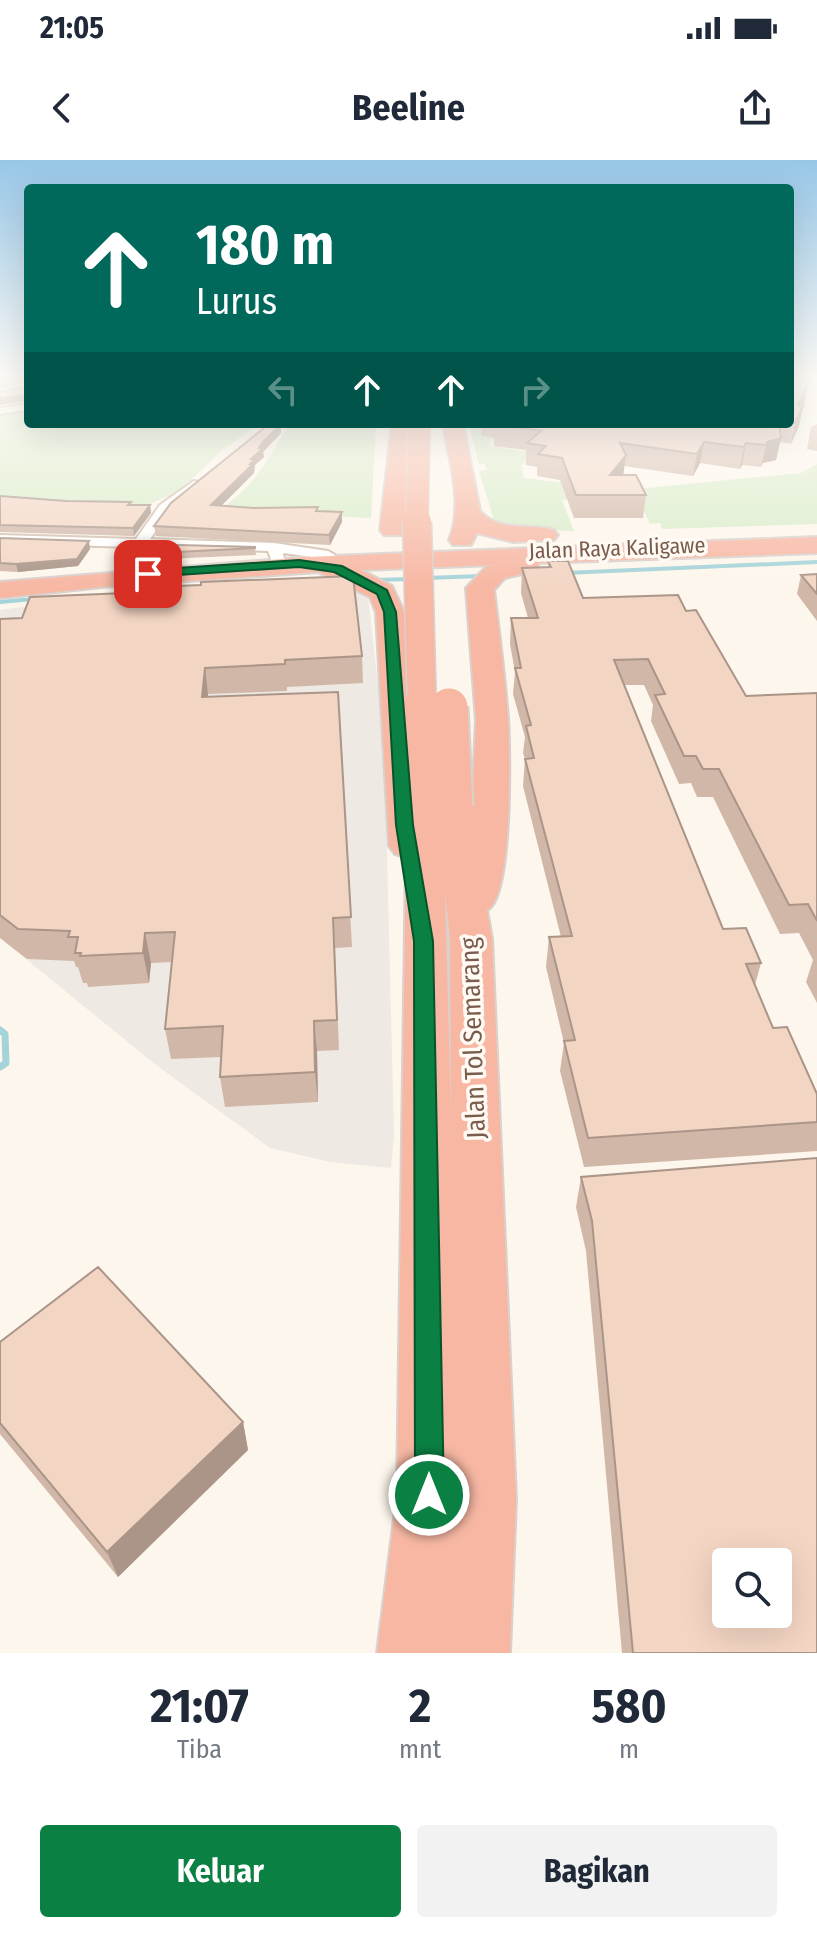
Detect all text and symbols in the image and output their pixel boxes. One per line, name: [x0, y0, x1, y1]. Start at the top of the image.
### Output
text: 21:05: [40, 10, 104, 46]
icon: back: [40, 86, 84, 130]
text: Beeline: [352, 86, 465, 130]
icon: share: [733, 86, 777, 130]
text: 180 m: [196, 212, 334, 279]
icon: ahead: [64, 216, 168, 320]
text: Lurus: [196, 280, 277, 324]
icon: left: [261, 368, 305, 412]
icon: ahead: [345, 368, 389, 412]
icon: ahead: [429, 368, 473, 412]
icon: right: [513, 368, 557, 412]
street label: Jalan Raya Kaligawe: [528, 531, 706, 565]
pin: [114, 540, 182, 608]
icon: arrive: [126, 552, 170, 596]
street label: Jalan Tol Semarang: [454, 936, 492, 1139]
position arrow: [387, 1453, 471, 1537]
map controls: [712, 1548, 792, 1628]
button: search: [712, 1548, 792, 1628]
text: 21:07: [150, 1677, 249, 1735]
text: 2: [409, 1677, 431, 1735]
text: 580: [592, 1677, 667, 1735]
text: Tiba: [177, 1734, 222, 1765]
text: mnt: [399, 1734, 441, 1765]
text: m: [619, 1734, 639, 1765]
button: Keluar: [40, 1825, 401, 1917]
button: Bagikan: [417, 1825, 777, 1917]

